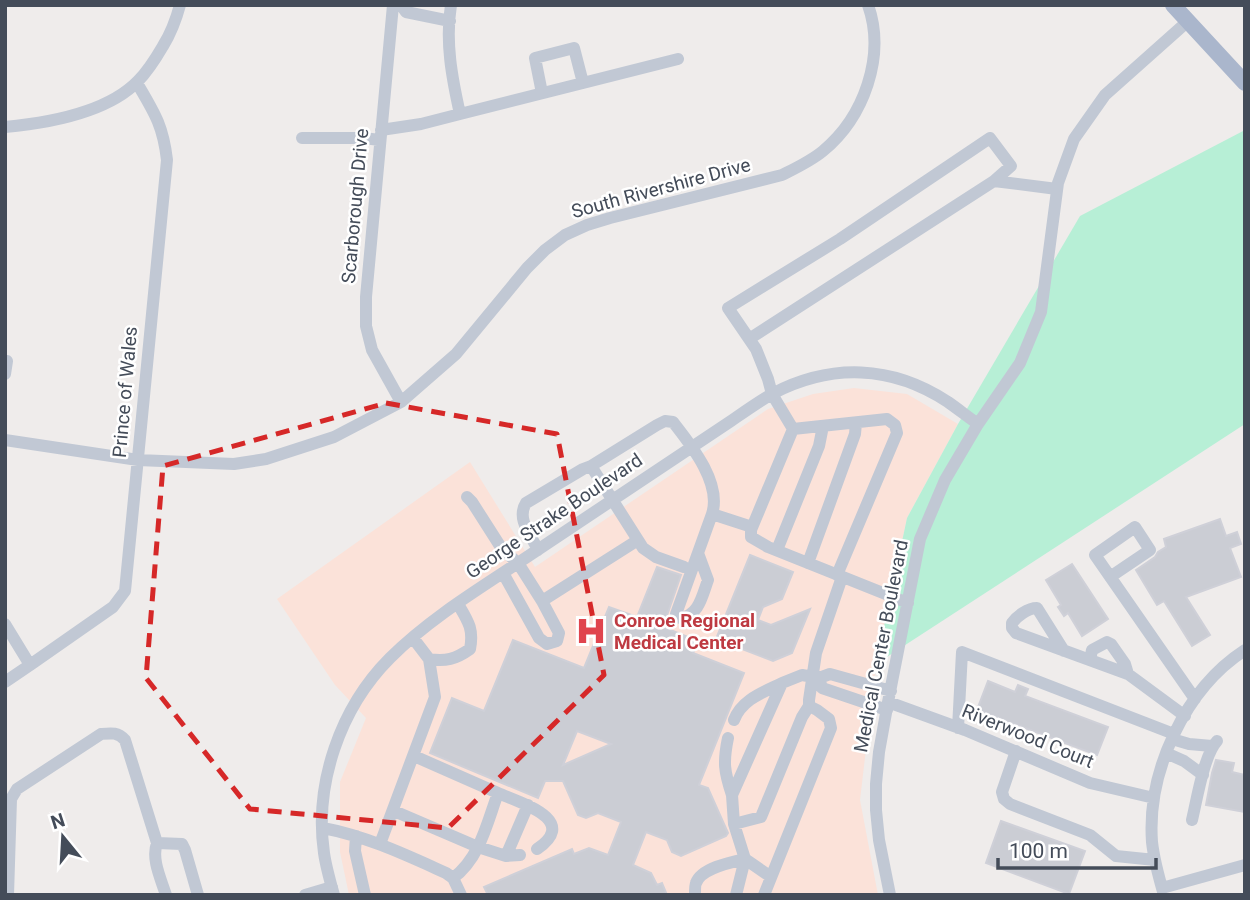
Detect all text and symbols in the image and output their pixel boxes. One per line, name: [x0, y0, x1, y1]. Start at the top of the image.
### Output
street label: Scarborough Drive: [337, 127, 373, 285]
street label: South Rivershire Drive: [569, 153, 753, 223]
street label: Prince of Wales: [108, 325, 142, 459]
street label: George Strake Boulevard: [461, 448, 647, 584]
street label: Medical Center Boulevard: [849, 538, 913, 754]
place label: Conroe Regional Medical Center: [614, 609, 755, 654]
hospital icon: Conroe Regional Medical Center: [574, 614, 608, 648]
street label: Riverwood Court: [959, 699, 1097, 773]
north arrow: [28, 802, 98, 872]
text: N: [48, 808, 68, 834]
scale bar: [998, 827, 1156, 871]
text: 100 m: [1009, 839, 1068, 863]

